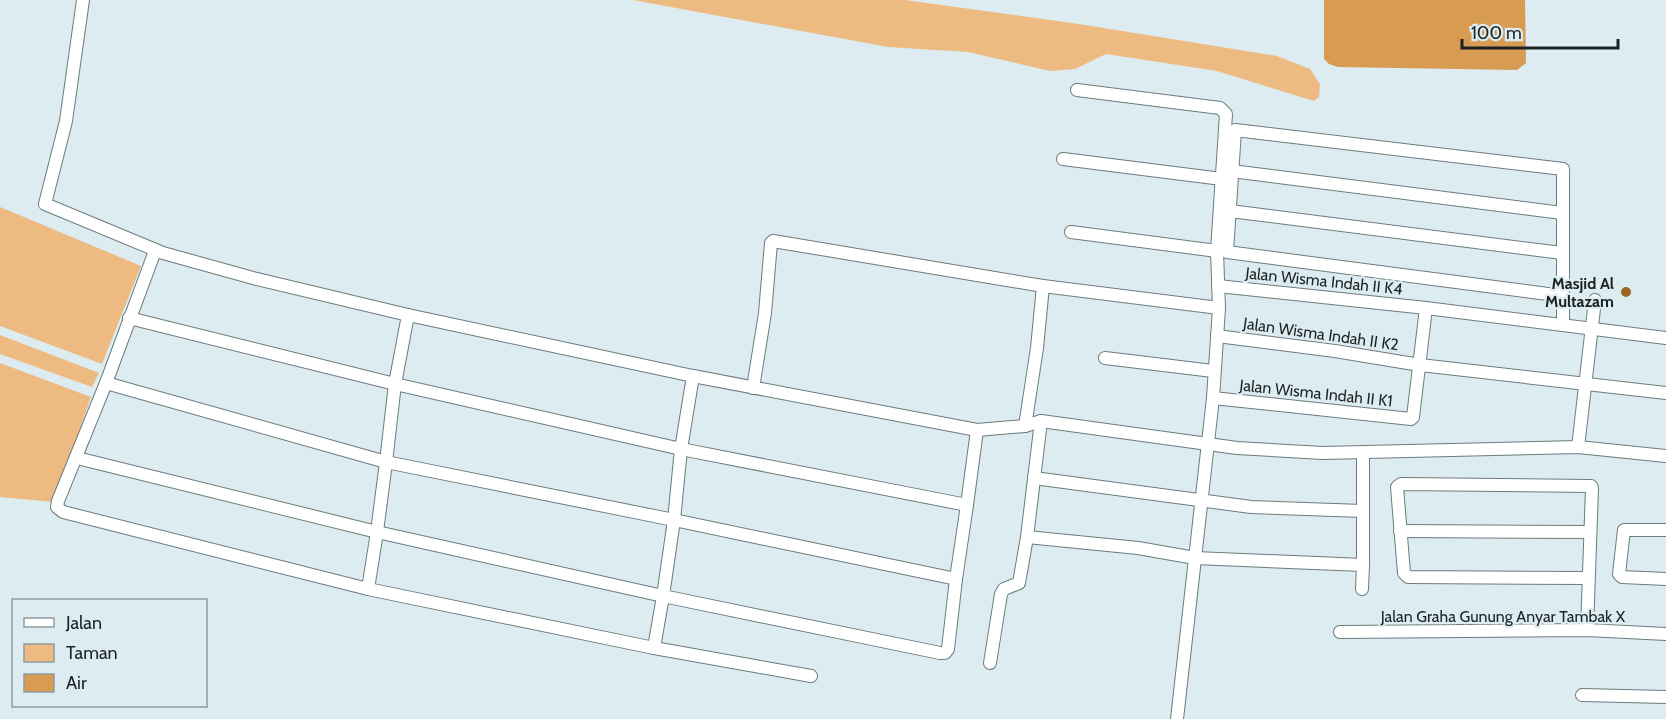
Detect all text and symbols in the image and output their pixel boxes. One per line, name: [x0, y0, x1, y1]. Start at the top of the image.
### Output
scale bar: [1462, 12, 1618, 50]
text: 100 m: [1471, 22, 1522, 44]
street label: Jalan Wisma Indah II K4: [1244, 263, 1403, 299]
place label: Masjid Al Multazam: [1545, 274, 1614, 311]
marker: Masjid Al Multazam: [1619, 285, 1633, 299]
street label: Jalan Wisma Indah II K2: [1241, 314, 1400, 354]
street label: Jalan Wisma Indah II K1: [1238, 375, 1393, 410]
legend: [12, 599, 207, 707]
street label: Jalan Graha Gunung Anyar Tambak X: [1380, 607, 1626, 626]
text: Jalan: [65, 612, 102, 634]
text: Taman: [66, 642, 118, 664]
text: Air: [66, 672, 87, 694]

